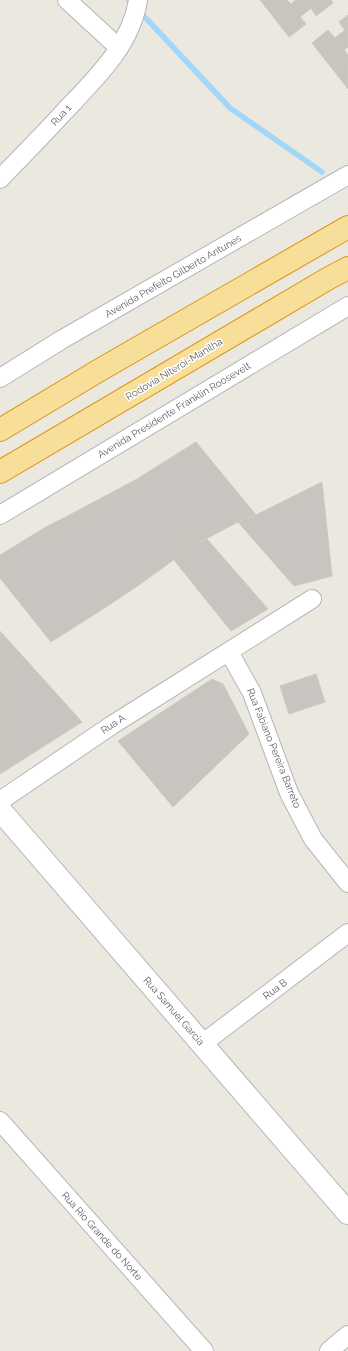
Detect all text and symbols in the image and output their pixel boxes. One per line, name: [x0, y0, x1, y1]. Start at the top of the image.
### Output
street label: Rua 1: [49, 102, 74, 128]
street label: Avenida Prefeito Gilberto Antunes: [103, 232, 243, 320]
street label: Rodovia Niterói-Manilha: [124, 336, 224, 402]
street label: Avenida Presidente Franklin Roosevelt: [96, 360, 253, 460]
street label: Rua Fabiano Pereira Barreto: [245, 687, 303, 809]
street label: Rua A: [99, 712, 127, 736]
street label: Rua Samuel Garcia: [141, 975, 207, 1047]
street label: Rua B: [261, 976, 289, 1002]
street label: Rua Rio Grande do Norte: [59, 1190, 145, 1283]

